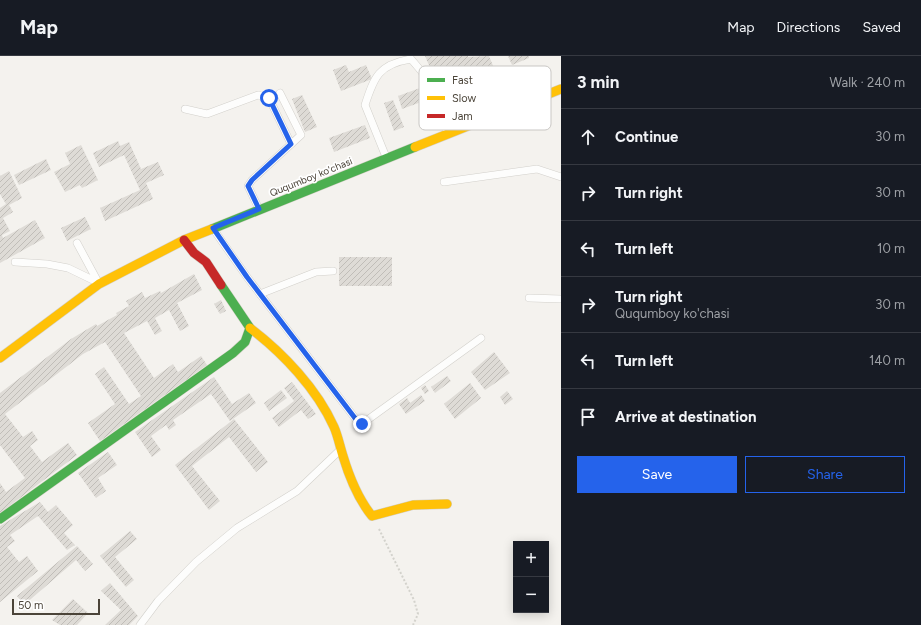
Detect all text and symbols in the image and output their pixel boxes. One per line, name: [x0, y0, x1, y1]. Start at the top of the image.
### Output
text: Map: [20, 16, 58, 39]
text: Map: [727, 19, 755, 36]
text: Directions: [777, 19, 840, 36]
text: Saved: [862, 19, 901, 36]
legend: [419, 66, 551, 130]
text: 3 min: [577, 72, 619, 92]
text: Fast: [452, 74, 473, 87]
text: Walk · 240 m: [830, 75, 905, 90]
route start: [260, 89, 278, 107]
text: Slow: [452, 92, 476, 105]
text: Jam: [452, 110, 473, 123]
icon: ahead: [577, 126, 599, 148]
text: Continue: [615, 128, 678, 146]
text: 30 m: [875, 129, 905, 144]
street label: Ququmboy ko'chasi: [268, 154, 354, 200]
icon: right: [577, 182, 599, 204]
text: Turn right: [615, 184, 683, 202]
text: 30 m: [875, 185, 905, 200]
icon: left: [577, 238, 599, 260]
text: Turn left: [615, 240, 673, 258]
text: 10 m: [877, 241, 905, 256]
text: Turn right: [615, 288, 683, 306]
icon: right: [577, 294, 599, 316]
text: 30 m: [875, 297, 905, 312]
text: Ququmboy ko'chasi: [615, 306, 730, 321]
icon: left: [577, 350, 599, 372]
text: Turn left: [615, 352, 673, 370]
text: 140 m: [869, 353, 905, 368]
icon: arrive: [577, 406, 599, 428]
text: Arrive at destination: [615, 408, 756, 426]
route end: [353, 415, 371, 433]
button: Save: [577, 456, 737, 493]
button: Share: [745, 456, 905, 493]
map controls: [513, 541, 549, 613]
button: +: [513, 541, 549, 577]
button: −: [513, 577, 549, 613]
scale bar: [12, 597, 100, 616]
text: 50 m: [18, 599, 43, 612]

